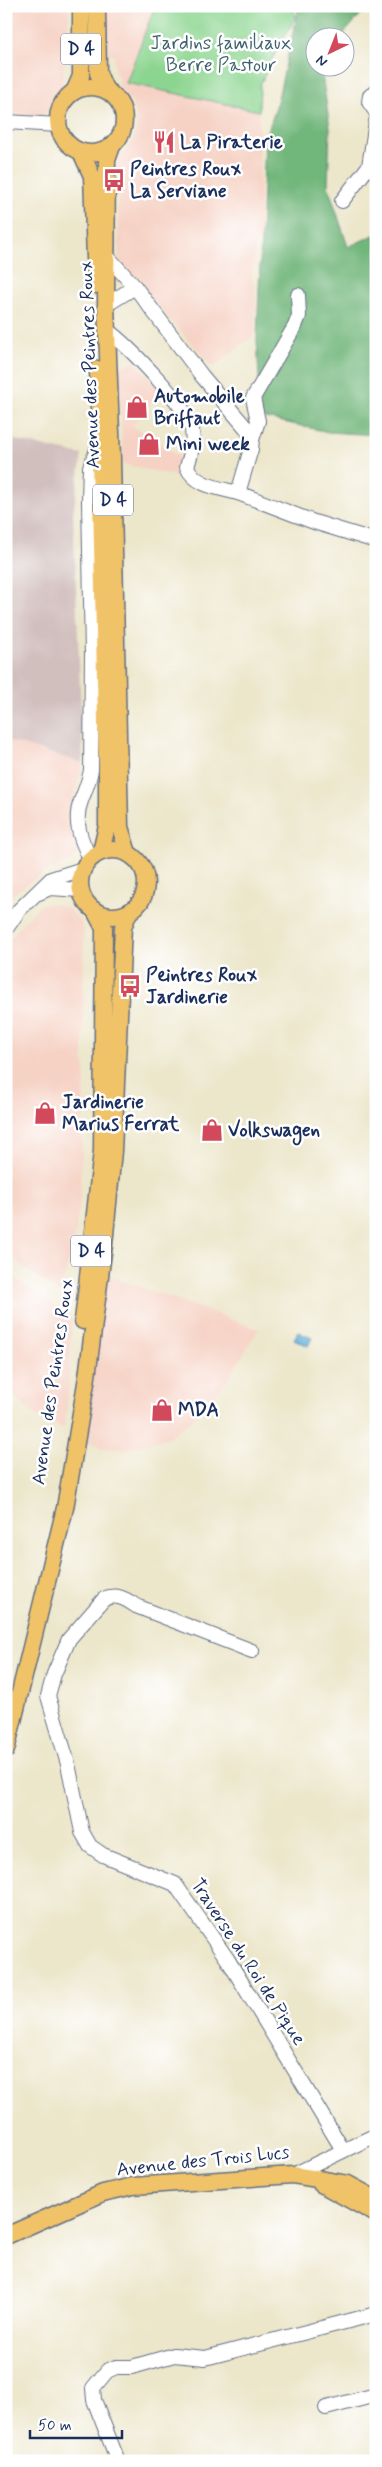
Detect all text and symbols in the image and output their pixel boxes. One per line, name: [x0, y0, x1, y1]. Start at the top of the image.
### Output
north arrow: [304, 28, 354, 78]
park label: Jardins familiaux Berre Pastour: [151, 31, 292, 78]
road number: D 4: [61, 34, 101, 64]
text: N: [312, 51, 331, 71]
restaurant icon: La Piraterie: [151, 129, 177, 155]
place label: La Piraterie: [180, 130, 283, 155]
place label: Peintres Roux La Serviane: [130, 157, 242, 204]
bus stop icon: Peintres Roux La Serviane: [101, 167, 127, 193]
street label: Avenue des Peintres Roux: [74, 260, 106, 469]
place label: Automobile Briffaut: [154, 384, 245, 431]
shop icon: Automobile Briffaut: [124, 394, 150, 420]
shop icon: Mini week: [136, 431, 162, 457]
place label: Mini week: [166, 432, 250, 457]
road number: D 4: [93, 484, 133, 516]
place label: Peintres Roux Jardinerie: [146, 963, 258, 1010]
bus stop icon: Peintres Roux Jardinerie: [117, 973, 143, 999]
place label: Jardinerie Marius Ferrat: [62, 1090, 180, 1137]
shop icon: Jardinerie Marius Ferrat: [32, 1100, 58, 1126]
shop icon: Volkswagen: [199, 1117, 225, 1143]
place label: Volkswagen: [228, 1118, 321, 1146]
road number: D 4: [71, 1236, 111, 1266]
street label: Avenue des Peintres Roux: [26, 1277, 80, 1487]
shop icon: MDA: [149, 1397, 175, 1423]
place label: MDA: [178, 1398, 219, 1423]
street label: Traverse du Roi de Pique: [185, 1874, 311, 2050]
street label: Avenue des Trois Lucs: [115, 2139, 291, 2182]
scale bar: [30, 2407, 122, 2439]
text: 50 m: [38, 2416, 72, 2436]

